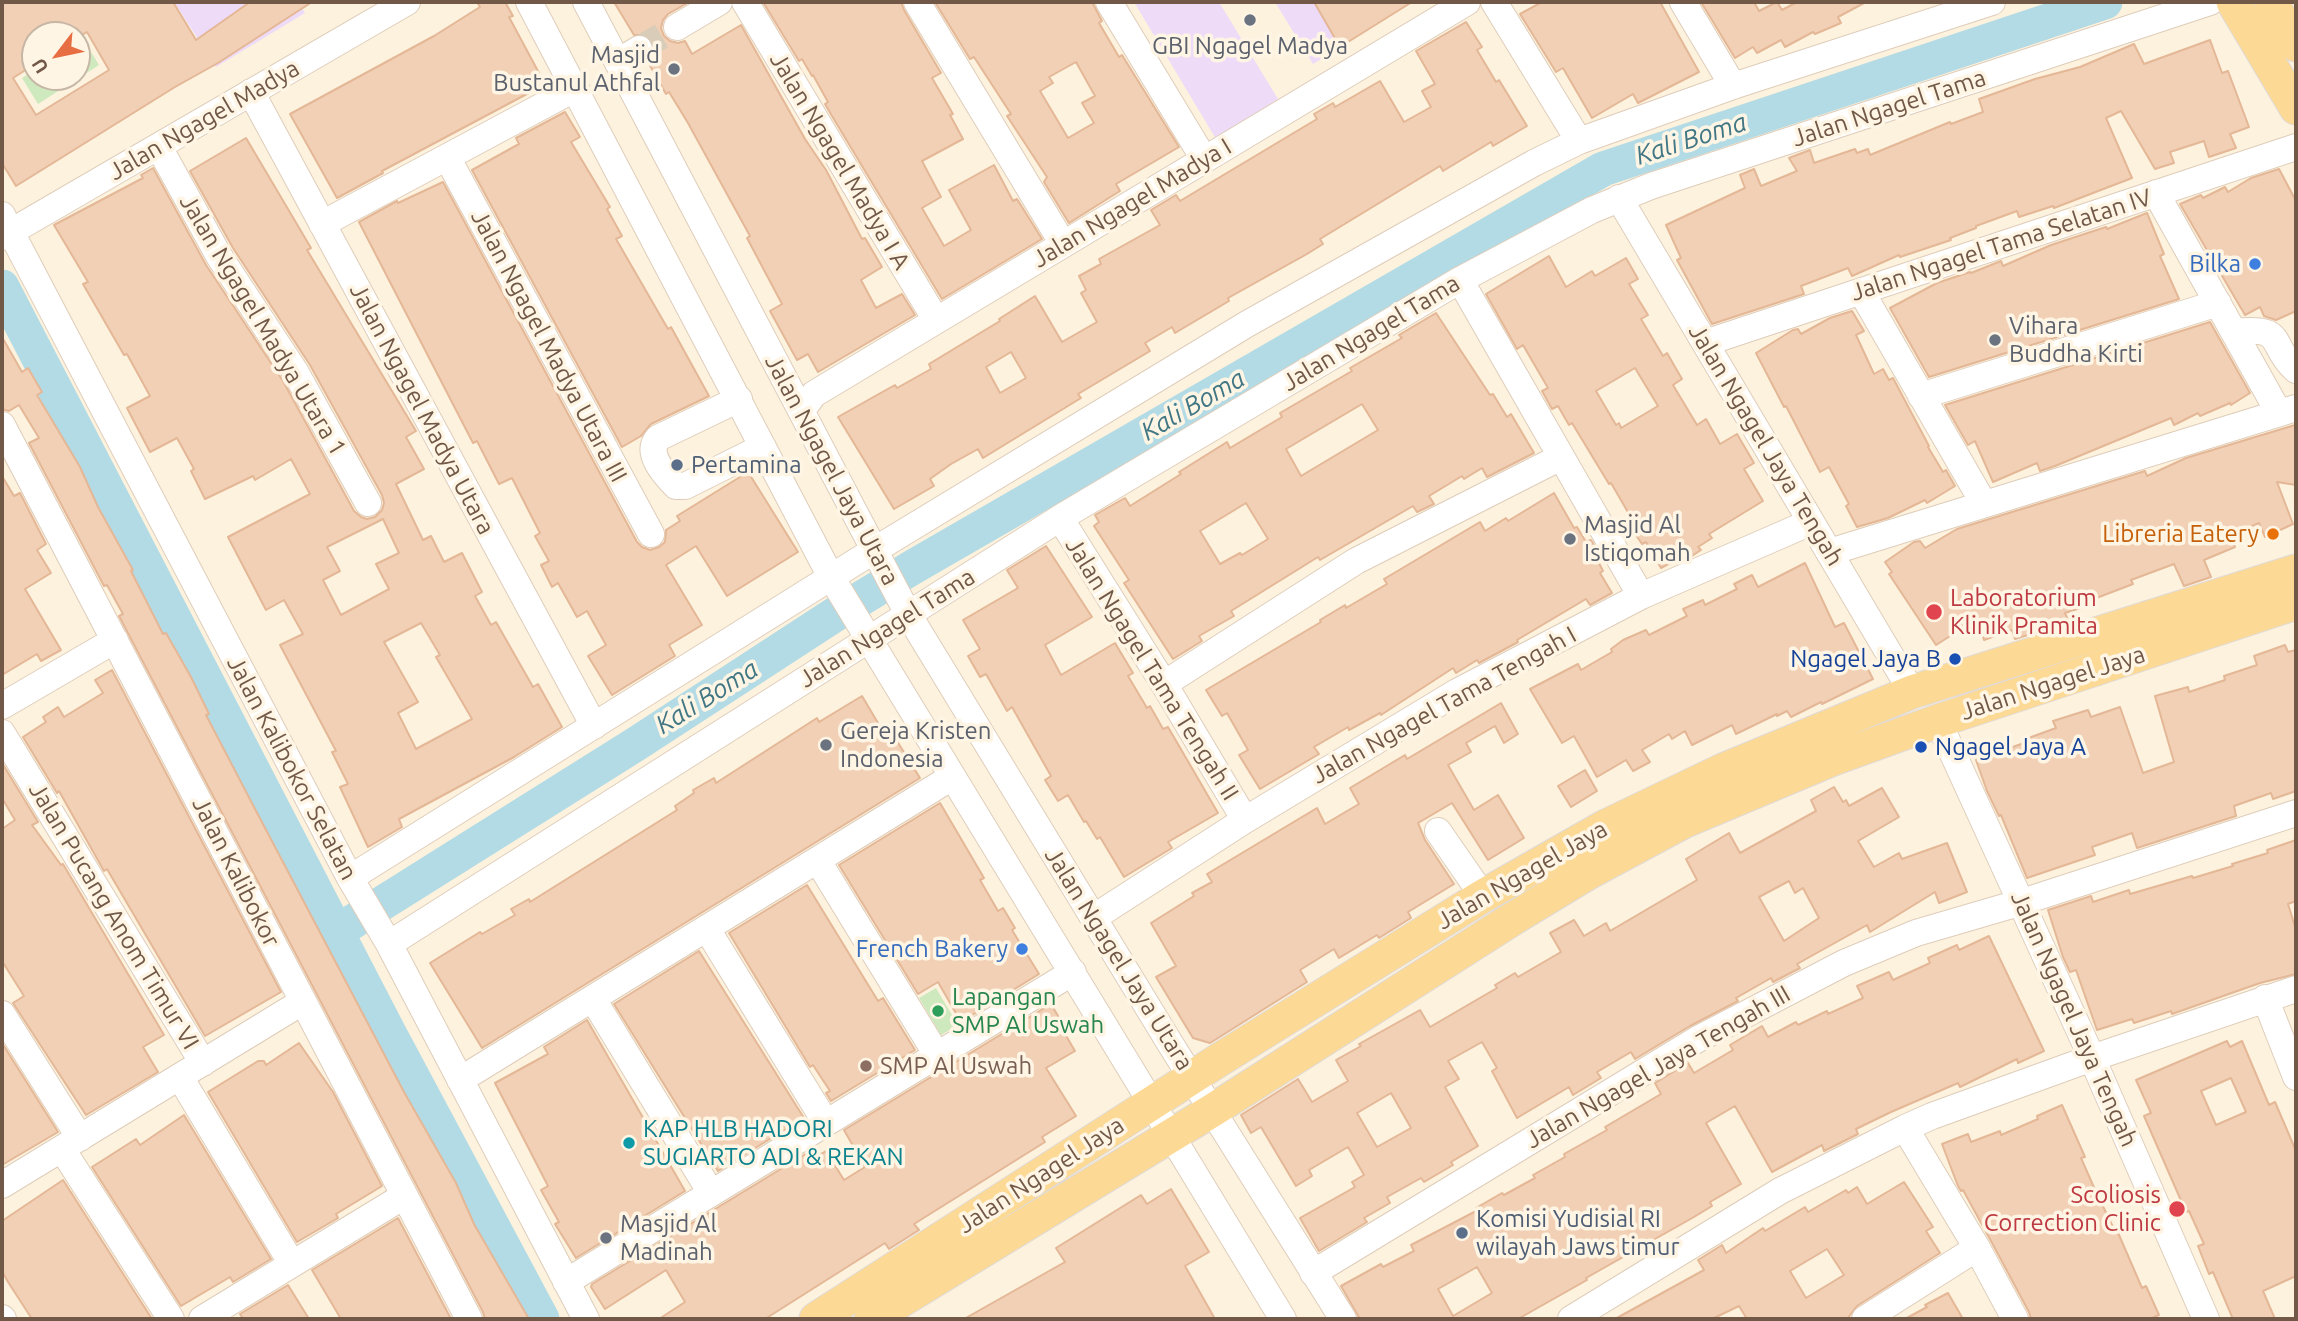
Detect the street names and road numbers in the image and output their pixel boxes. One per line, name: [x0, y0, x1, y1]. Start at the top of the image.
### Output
street label: Jalan Ngagel Madya I A: [764, 47, 916, 275]
street label: Jalan Ngagel Madya: [104, 54, 304, 186]
street label: Jalan Ngagel Tama: [1789, 63, 1989, 153]
street label: Jalan Ngagel Madya I: [1027, 132, 1237, 274]
street label: Jalan Ngagel Tama Selatan IV: [1847, 183, 2155, 307]
street label: Jalan Ngagel Madya Utara 1: [174, 189, 352, 461]
street label: Jalan Ngagel Madya Utara III: [465, 205, 633, 487]
street label: Jalan Ngagel Tama: [1277, 269, 1465, 397]
street label: Jalan Ngagel Madya Utara: [344, 279, 500, 539]
street label: Jalan Ngagel Jaya Tengah: [1682, 319, 1850, 571]
street label: Jalan Ngagel Jaya Utara: [759, 350, 905, 590]
street label: Jalan Ngagel Tama Tengah II: [1059, 532, 1245, 806]
street label: Jalan Ngagel Tama: [794, 562, 980, 694]
street label: Jalan Ngagel Tama Tengah I: [1307, 620, 1581, 790]
street label: Jalan Ngagel Jaya: [1957, 640, 2149, 726]
street label: Jalan Kalibokor Selatan: [221, 651, 363, 885]
street label: Jalan Pucang Anom Timur VI: [23, 777, 205, 1055]
street label: Jalan Kalibokor: [186, 792, 286, 952]
street label: Jalan Ngagel Jaya: [1432, 814, 1612, 936]
street label: Jalan Ngagel Jaya Utara: [1039, 842, 1199, 1076]
street label: Jalan Ngagel Jaya Tengah: [2005, 887, 2143, 1151]
street label: Jalan Ngagel Jaya Tengah III: [1521, 979, 1795, 1155]
street label: Jalan Ngagel Jaya: [953, 1111, 1129, 1239]

